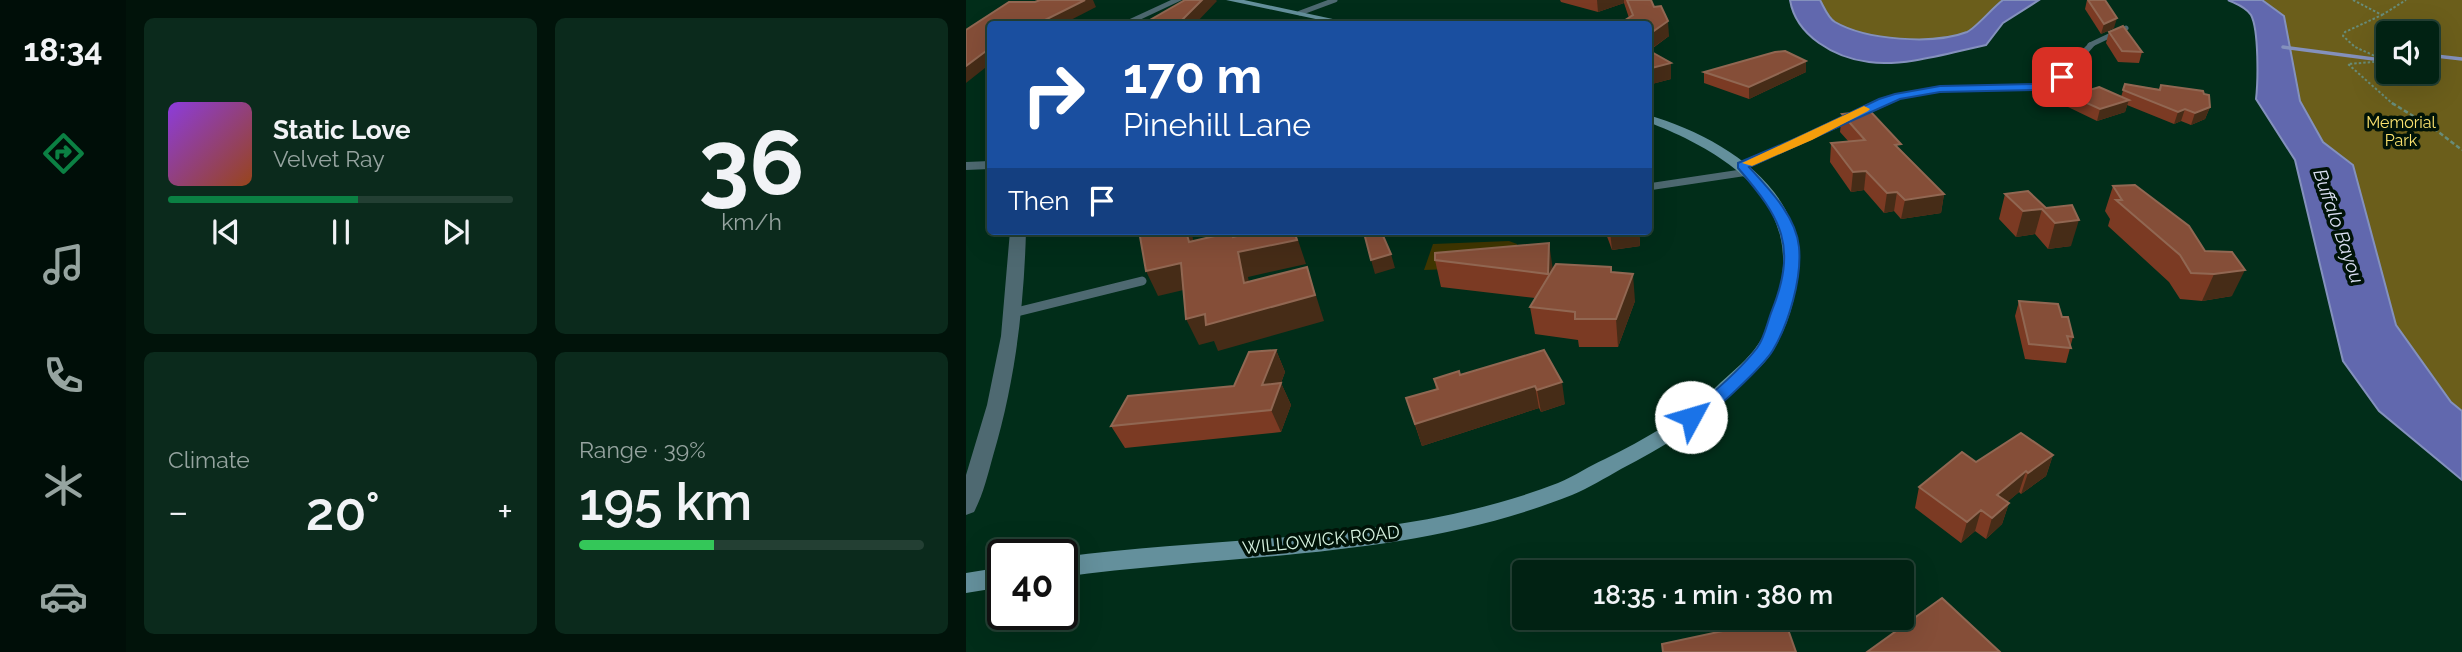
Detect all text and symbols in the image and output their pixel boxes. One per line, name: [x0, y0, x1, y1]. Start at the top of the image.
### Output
map controls: [2376, 21, 2439, 84]
button: sound: [2376, 21, 2439, 84]
text: 18:34: [23, 31, 103, 68]
text: 170 m: [1123, 47, 1262, 104]
pin: [2032, 47, 2092, 107]
icon: right: [1008, 49, 1099, 140]
icon: arrive: [2043, 58, 2081, 96]
text: Pinehill Lane: [1123, 106, 1311, 143]
text: 36: [698, 109, 805, 216]
park label: Memorial Park: [2366, 113, 2436, 150]
text: Static Love: [273, 115, 411, 145]
icon: directions: [39, 129, 88, 178]
text: Velvet Ray: [273, 145, 385, 172]
water label: Buffalo Bayou: [2309, 166, 2369, 286]
icon: arrive: [1083, 182, 1121, 220]
text: Then: [1008, 186, 1069, 216]
text: km/h: [721, 208, 782, 235]
icon: previous: [207, 213, 245, 251]
icon: pause: [322, 213, 360, 251]
icon: next: [437, 213, 475, 251]
icon: music: [39, 240, 88, 289]
icon: phone: [39, 351, 88, 400]
position arrow: [1654, 380, 1728, 454]
text: Range · 39%: [579, 436, 706, 463]
text: Climate: [168, 446, 250, 473]
icon: climate: [39, 461, 88, 510]
text: 195 km: [579, 471, 752, 532]
text: 20°: [306, 481, 380, 542]
text: −: [168, 489, 188, 534]
text: +: [497, 489, 513, 534]
street label: WILLOWICK ROAD: [1241, 521, 1401, 558]
speed limit sign: 40: [987, 539, 1078, 630]
icon: car: [39, 572, 88, 621]
text: 18:35 · 1 min · 380 m: [1593, 580, 1833, 610]

